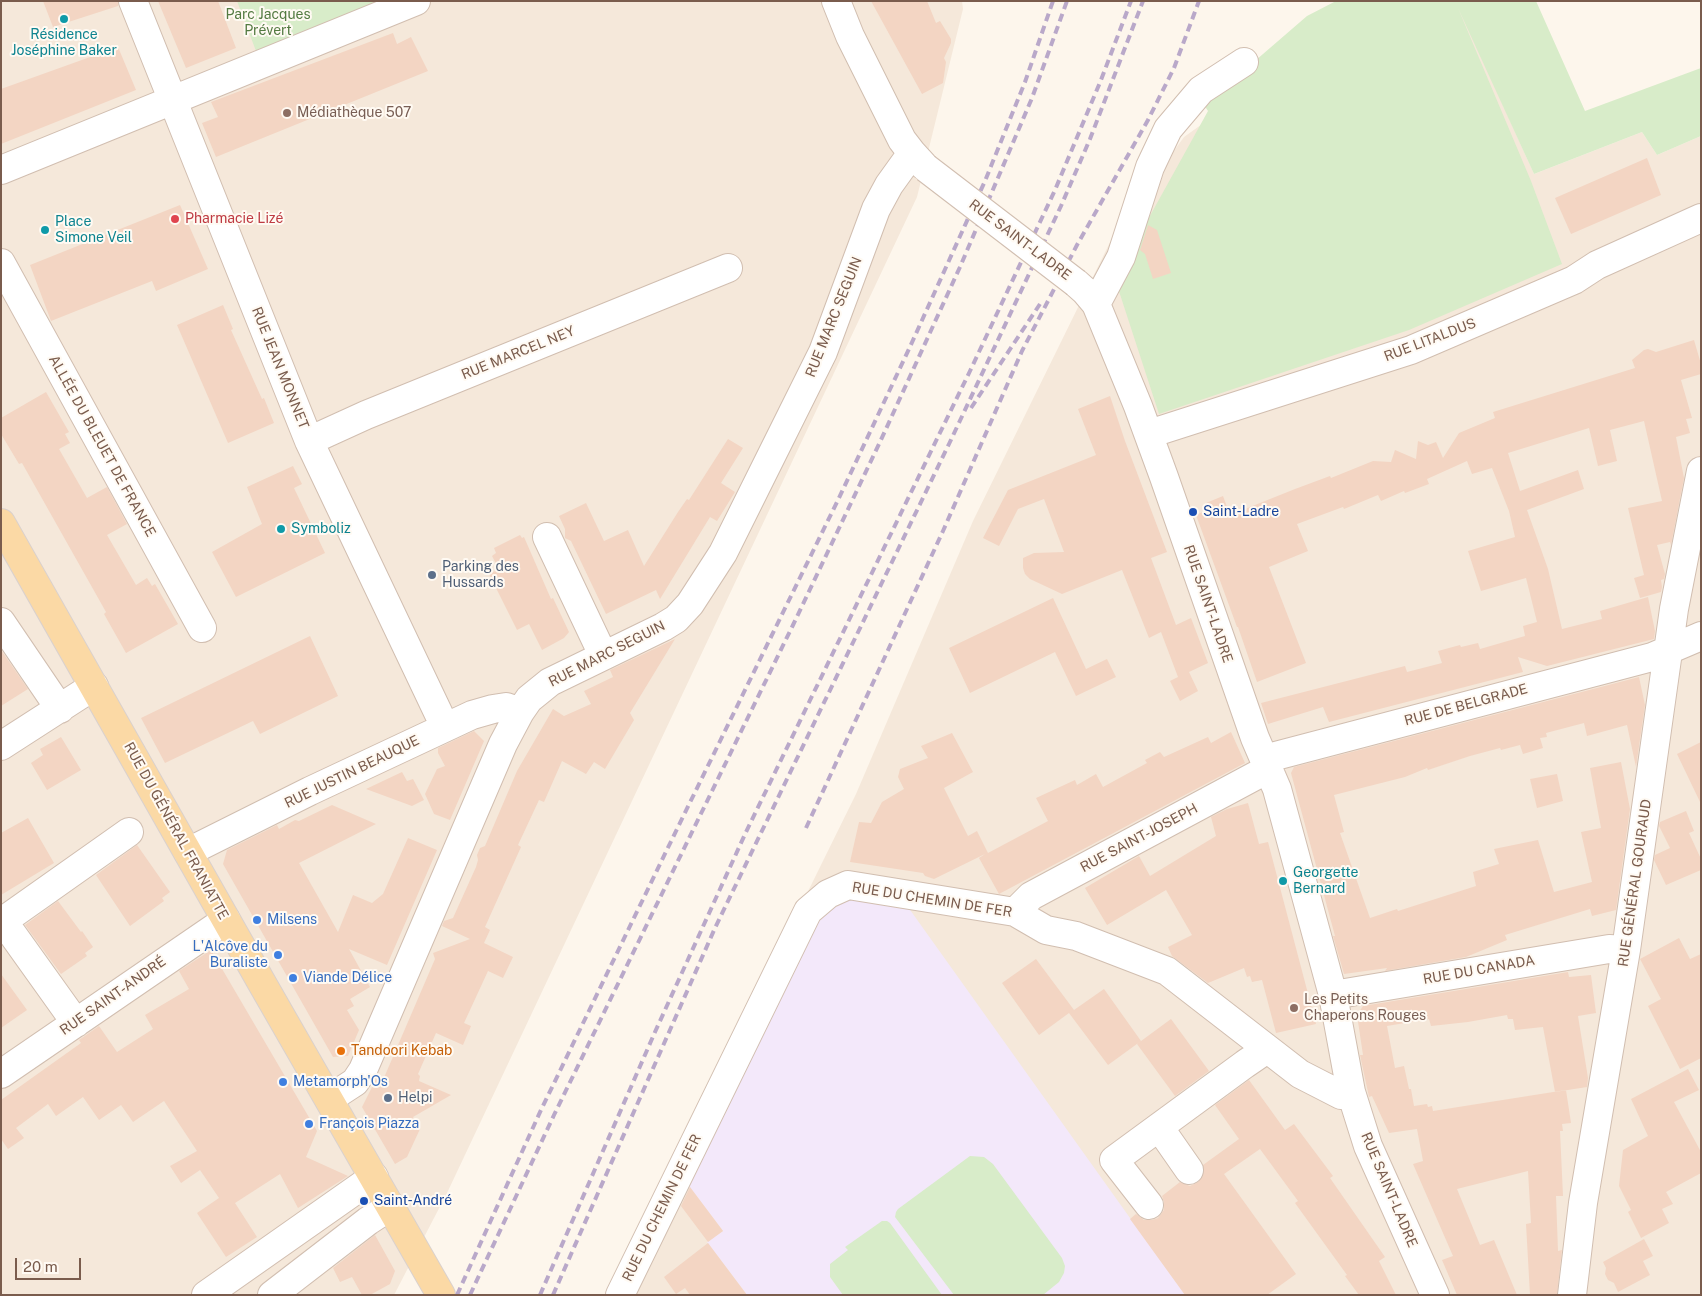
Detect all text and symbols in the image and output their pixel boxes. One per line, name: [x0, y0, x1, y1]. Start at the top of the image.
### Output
park label: Parc Jacques Prévert: [225, 7, 311, 40]
marker: Résidence Joséphine Baker: [58, 13, 70, 25]
place label: Résidence Joséphine Baker: [11, 27, 117, 59]
place label: Médiathèque 507: [297, 105, 412, 121]
marker: Médiathèque 507: [281, 107, 293, 119]
street label: RUE SAINT-LADRE: [966, 196, 1074, 284]
place label: Pharmacie Lizé: [185, 211, 283, 227]
marker: Pharmacie Lizé: [169, 213, 181, 225]
place label: Place Simone Veil: [55, 214, 132, 246]
marker: Place Simone Veil: [39, 224, 51, 236]
street label: RUE MARC SEGUIN: [802, 254, 866, 380]
street label: RUE JEAN MONNET: [248, 305, 312, 431]
street label: RUE LITALDUS: [1382, 315, 1478, 365]
street label: RUE MARCEL NEY: [459, 323, 577, 383]
street label: ALLÉE DU BLEUET DE FRANCE: [45, 352, 159, 540]
place label: Saint-Ladre: [1203, 504, 1279, 520]
marker: Saint-Ladre: [1187, 506, 1199, 518]
place label: Symboliz: [291, 521, 351, 537]
marker: Symboliz: [275, 523, 287, 535]
street label: RUE SAINT-LADRE: [1180, 543, 1236, 665]
place label: Parking des Hussards: [442, 559, 519, 592]
marker: Parking des Hussards: [426, 569, 438, 581]
street label: RUE MARC SEGUIN: [546, 617, 668, 691]
street label: RUE DE BELGRADE: [1402, 680, 1530, 730]
street label: RUE JUSTIN BEAUQUE: [282, 732, 422, 812]
street label: RUE DU GÉNÉRAL FRANIATTE: [120, 739, 232, 923]
street label: RUE GÉNÉRAL GOURAUD: [1615, 798, 1655, 968]
street label: RUE SAINT-JOSEPH: [1077, 800, 1201, 876]
place label: Georgette Bernard: [1293, 865, 1358, 898]
marker: Georgette Bernard: [1277, 875, 1289, 887]
street label: RUE DU CHEMIN DE FER: [851, 879, 1013, 921]
place label: Milsens: [267, 912, 317, 928]
marker: Milsens: [251, 914, 263, 926]
place label: L'Alcôve du Buraliste: [193, 939, 268, 972]
marker: L'Alcôve du Buraliste: [272, 949, 284, 961]
street label: RUE DU CANADA: [1422, 952, 1536, 988]
street label: RUE SAINT-ANDRÉ: [57, 953, 169, 1039]
place label: Viande Délice: [303, 970, 392, 986]
marker: Viande Délice: [287, 972, 299, 984]
place label: Les Petits Chaperons Rouges: [1304, 992, 1426, 1024]
marker: Les Petits Chaperons Rouges: [1288, 1002, 1300, 1014]
place label: Tandoori Kebab: [351, 1043, 452, 1059]
marker: Tandoori Kebab: [335, 1045, 347, 1057]
place label: Metamorph'Os: [293, 1074, 388, 1090]
marker: Metamorph'Os: [277, 1076, 289, 1088]
place label: Helpi: [398, 1090, 433, 1106]
marker: Helpi: [382, 1092, 394, 1104]
place label: François Piazza: [319, 1116, 419, 1132]
marker: François Piazza: [303, 1118, 315, 1130]
street label: RUE SAINT-LADRE: [1357, 1130, 1421, 1250]
street label: RUE DU CHEMIN DE FER: [619, 1132, 705, 1284]
place label: Saint-André: [374, 1193, 452, 1209]
marker: Saint-André: [358, 1195, 370, 1207]
scale bar: [18, 1248, 84, 1280]
text: 20 m: [23, 1258, 58, 1275]

